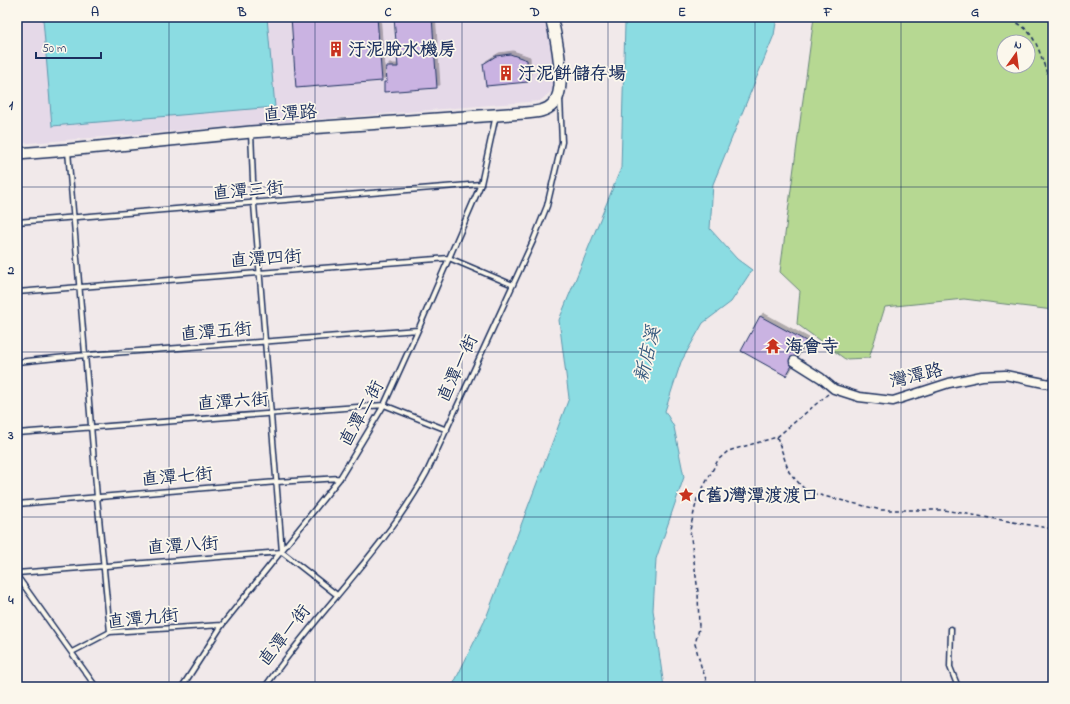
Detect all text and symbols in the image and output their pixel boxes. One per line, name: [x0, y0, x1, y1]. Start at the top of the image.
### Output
text: A: [91, 3, 99, 22]
text: B: [237, 3, 247, 22]
text: C: [384, 3, 392, 22]
text: D: [529, 3, 540, 22]
text: E: [678, 3, 686, 22]
text: F: [823, 3, 833, 22]
text: G: [971, 3, 979, 22]
scale bar: [36, 34, 101, 60]
north arrow: [996, 34, 1036, 74]
text: N: [1013, 37, 1024, 54]
place label: 汙泥脫水機房: [348, 38, 456, 64]
text: 50 m: [42, 40, 66, 58]
building icon: 汙泥脫水機房: [327, 40, 345, 58]
place label: 汙泥餅儲存場: [518, 62, 626, 88]
building icon: 汙泥餅儲存場: [497, 64, 515, 82]
text: 1: [9, 96, 14, 115]
street label: 直潭路: [262, 100, 318, 130]
street label: 直潭三街: [211, 176, 285, 208]
street label: 直潭四街: [229, 245, 303, 275]
text: 2: [7, 261, 15, 280]
street label: 直潭五街: [179, 317, 253, 349]
water label: 新店溪: [628, 323, 669, 386]
street label: 直潭一街: [432, 331, 486, 407]
place label: 海會寺: [785, 335, 839, 361]
temple icon: 海會寺: [764, 337, 782, 355]
street label: 灣潭路: [887, 358, 946, 396]
street label: 直潭二街: [334, 376, 392, 452]
street label: 直潭六街: [196, 388, 270, 418]
text: 3: [7, 426, 14, 445]
street label: 直潭七街: [140, 462, 214, 494]
place label: (舊)灣潭渡渡口: [698, 484, 819, 510]
place icon: (舊)灣潭渡渡口: [677, 486, 695, 504]
street label: 直潭八街: [146, 532, 220, 562]
text: 4: [7, 591, 14, 610]
street label: 直潭一街: [253, 600, 318, 673]
street label: 直潭九街: [106, 603, 180, 637]

